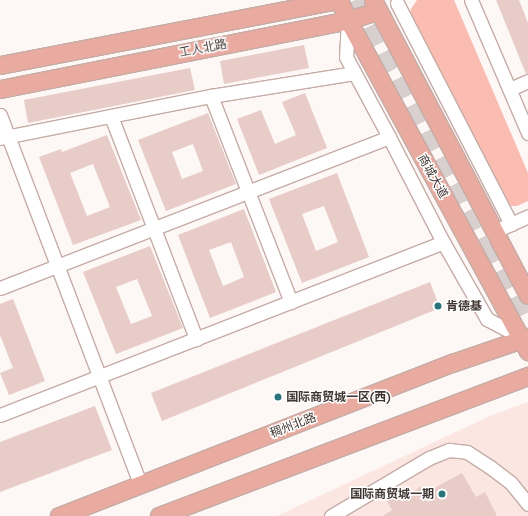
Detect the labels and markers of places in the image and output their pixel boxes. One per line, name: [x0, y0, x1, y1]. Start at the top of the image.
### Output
place label: 肯德基: [446, 299, 482, 313]
marker: 肯德基: [433, 301, 443, 311]
place label: 国际商贸城一区(西): [286, 390, 391, 404]
marker: 国际商贸城一区(西): [273, 392, 283, 402]
place label: 国际商贸城一期: [350, 487, 434, 501]
marker: 国际商贸城一期: [437, 489, 447, 499]

